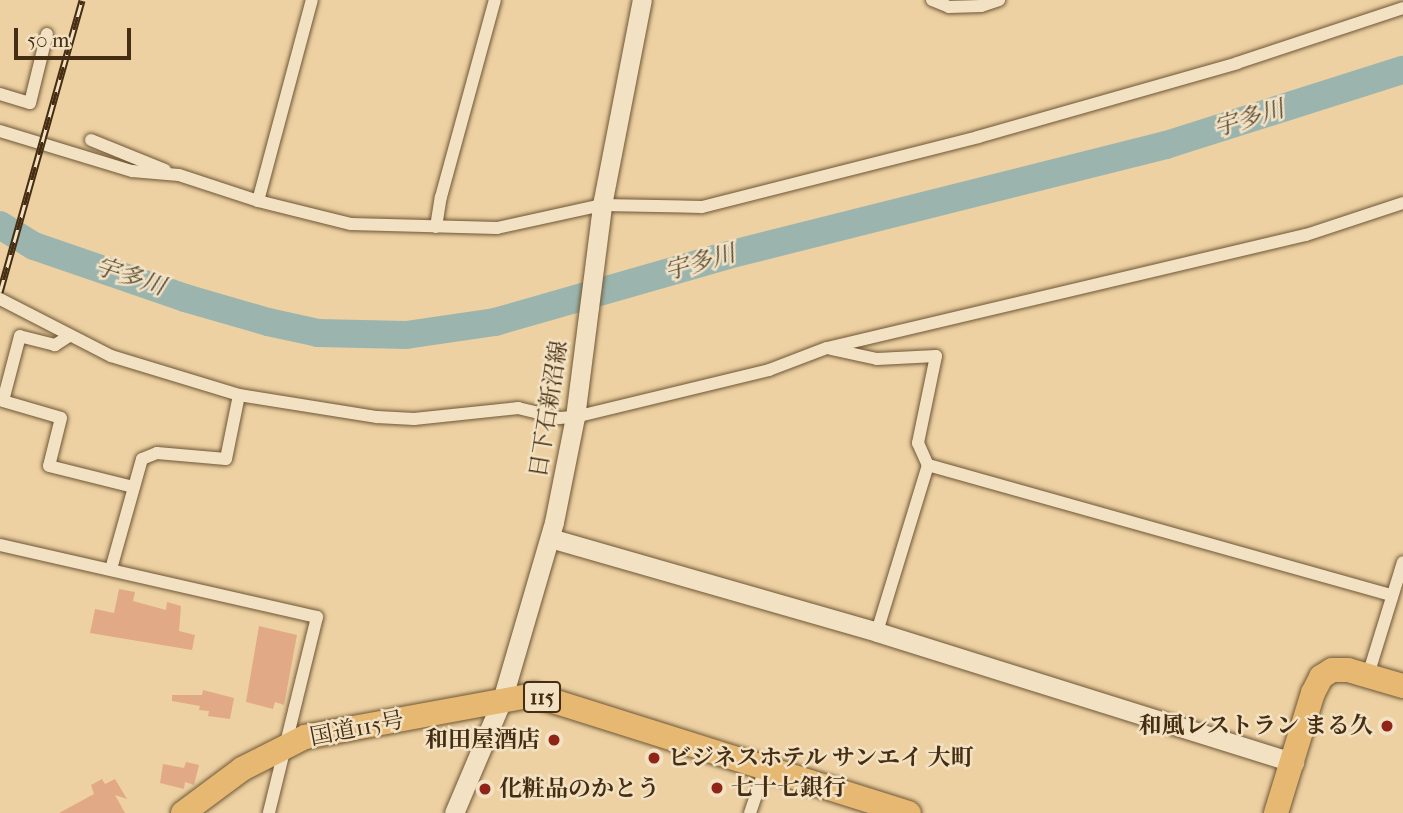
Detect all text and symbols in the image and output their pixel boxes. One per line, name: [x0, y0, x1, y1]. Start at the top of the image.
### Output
scale bar: [18, 14, 135, 58]
text: 50 m: [27, 28, 70, 52]
water label: 宇多川: [1210, 95, 1288, 143]
water label: 宇多川: [661, 239, 739, 287]
water label: 宇多川: [91, 252, 169, 302]
street label: 日下石新沼線: [525, 339, 573, 479]
road number: 115: [523, 680, 561, 714]
street label: 国道115号: [308, 706, 406, 752]
place label: 和風レストラン まる久: [1138, 712, 1373, 740]
marker: 和風レストラン まる久: [1379, 718, 1395, 734]
place label: 和田屋酒店: [425, 726, 540, 754]
marker: 和田屋酒店: [546, 732, 562, 748]
place label: ビジネスホテル サンエイ 大町: [668, 744, 977, 772]
marker: ビジネスホテル サンエイ 大町: [646, 750, 662, 766]
place label: 七十七銀行: [731, 774, 846, 802]
place label: 化粧品のかとう: [499, 775, 660, 803]
marker: 七十七銀行: [709, 780, 725, 796]
marker: 化粧品のかとう: [477, 781, 493, 797]

